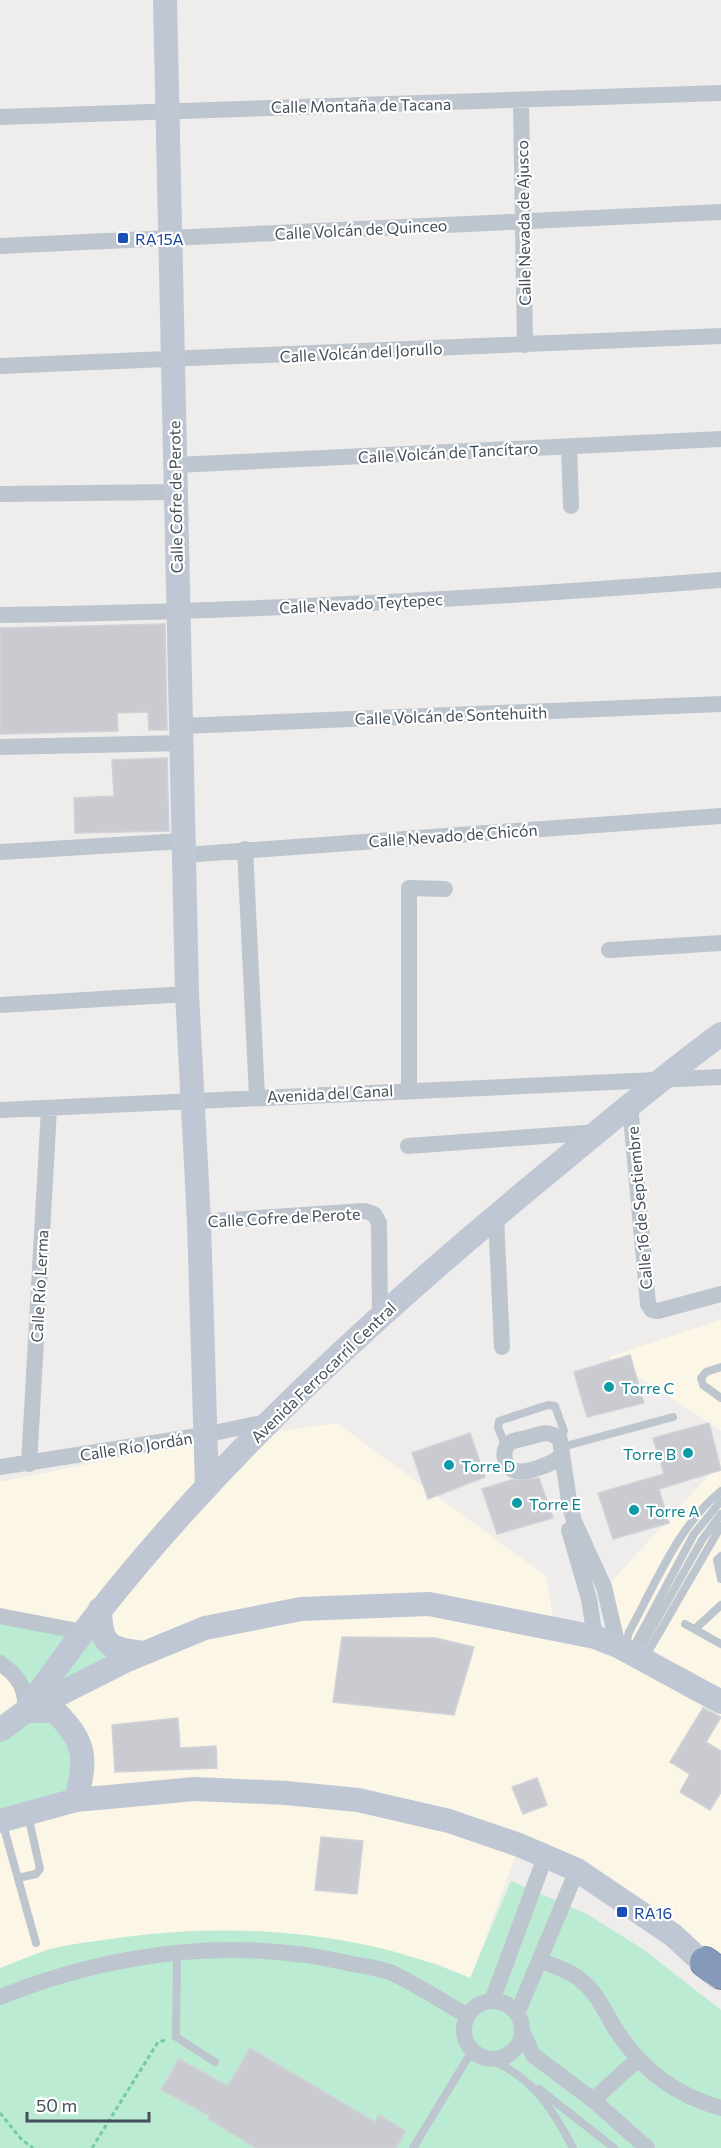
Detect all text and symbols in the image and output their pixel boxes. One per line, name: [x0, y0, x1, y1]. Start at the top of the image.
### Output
street label: Calle Montaña de Tacana: [271, 94, 451, 116]
street label: Calle Nevada de Ajusco: [512, 140, 534, 306]
street label: Calle Volcán de Quinceo: [274, 215, 448, 243]
place label: RA15A: [135, 229, 183, 248]
marker: RA15A: [116, 231, 130, 245]
street label: Calle Volcán del Jorullo: [279, 338, 443, 366]
street label: Calle Cofre de Perote: [164, 420, 186, 574]
street label: Calle Volcán de Tancítaro: [357, 438, 539, 466]
street label: Calle Nevado Teytepec: [279, 589, 443, 617]
street label: Calle Volcán de Sontehuith: [354, 702, 548, 728]
street label: Calle Nevado de Chicón: [368, 820, 538, 850]
street label: Avenida del Canal: [266, 1080, 394, 1106]
street label: Calle 16 de Septiembre: [622, 1126, 656, 1290]
street label: Calle Cofre de Perote: [207, 1204, 361, 1230]
street label: Calle Río Lerma: [27, 1229, 51, 1343]
street label: Avenida Ferrocarril Central: [247, 1298, 399, 1446]
place label: Torre C: [621, 1378, 675, 1397]
marker: Torre C: [602, 1380, 616, 1394]
street label: Calle Río Jordán: [78, 1428, 194, 1464]
place label: Torre B: [623, 1444, 676, 1463]
marker: Torre B: [681, 1446, 695, 1460]
place label: Torre D: [461, 1456, 515, 1475]
marker: Torre D: [442, 1458, 456, 1472]
place label: Torre E: [529, 1494, 581, 1513]
marker: Torre E: [510, 1496, 524, 1510]
place label: Torre A: [646, 1501, 700, 1520]
marker: Torre A: [627, 1503, 641, 1517]
place label: RA16: [634, 1903, 672, 1922]
marker: RA16: [615, 1905, 629, 1919]
scale bar: [27, 2085, 148, 2123]
text: 50 m: [36, 2094, 77, 2116]

